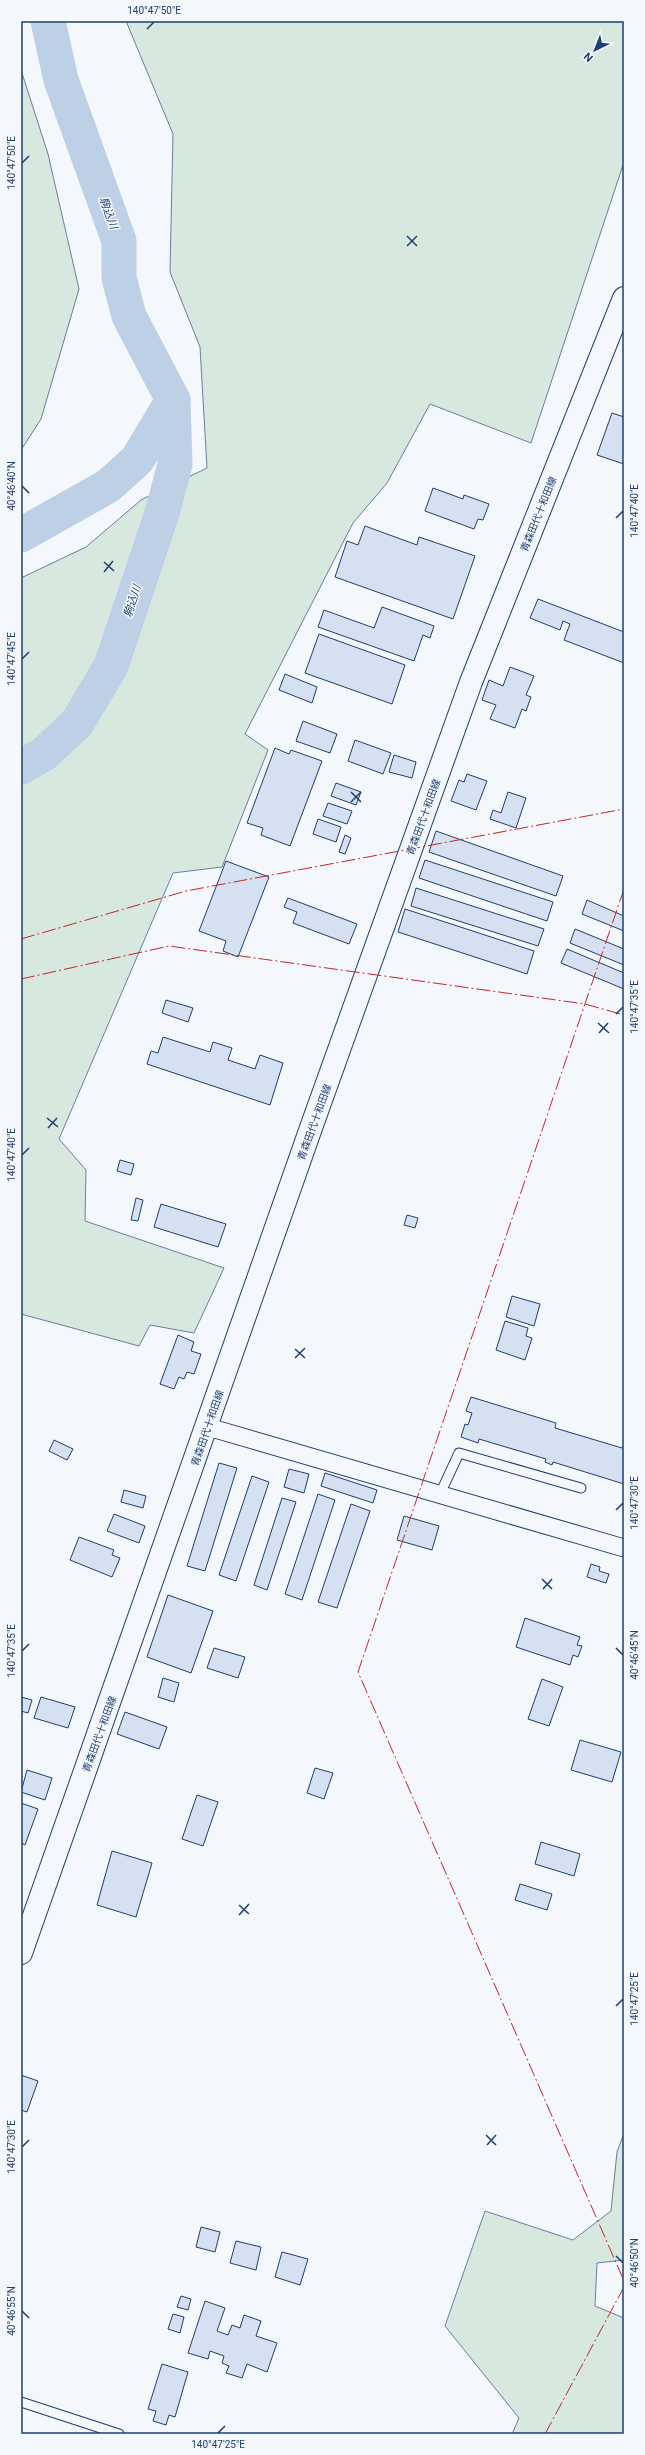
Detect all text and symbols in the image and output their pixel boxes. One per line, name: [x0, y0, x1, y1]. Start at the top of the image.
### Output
text: 140°47'50"E: [127, 5, 181, 16]
north arrow: [575, 30, 615, 70]
text: N: [581, 49, 596, 64]
text: 140°47'50"E: [6, 136, 17, 190]
water label: 駒込川: [97, 195, 121, 232]
text: 40°46'40"N: [6, 461, 17, 511]
street label: 青森田代十和田線: [518, 475, 559, 553]
text: 140°47'40"E: [629, 484, 640, 538]
water label: 駒込川: [121, 583, 144, 619]
text: 140°47'45"E: [6, 632, 17, 686]
street label: 青森田代十和田線: [405, 778, 442, 857]
text: 140°47'35"E: [629, 980, 640, 1034]
street label: 青森田代十和田線: [296, 1083, 333, 1162]
text: 140°47'40"E: [6, 1128, 17, 1182]
street label: 青森田代十和田線: [189, 1389, 226, 1468]
text: 140°47'30"E: [629, 1476, 640, 1530]
text: 140°47'35"E: [6, 1624, 17, 1678]
text: 40°46'45"N: [629, 1630, 640, 1680]
street label: 青森田代十和田線: [81, 1695, 118, 1774]
text: 140°47'25"E: [629, 1972, 640, 2026]
text: 140°47'30"E: [6, 2120, 17, 2174]
text: 40°46'50"N: [629, 2238, 640, 2288]
text: 40°46'55"N: [6, 2286, 17, 2336]
text: 140°47'25"E: [191, 2439, 245, 2450]

